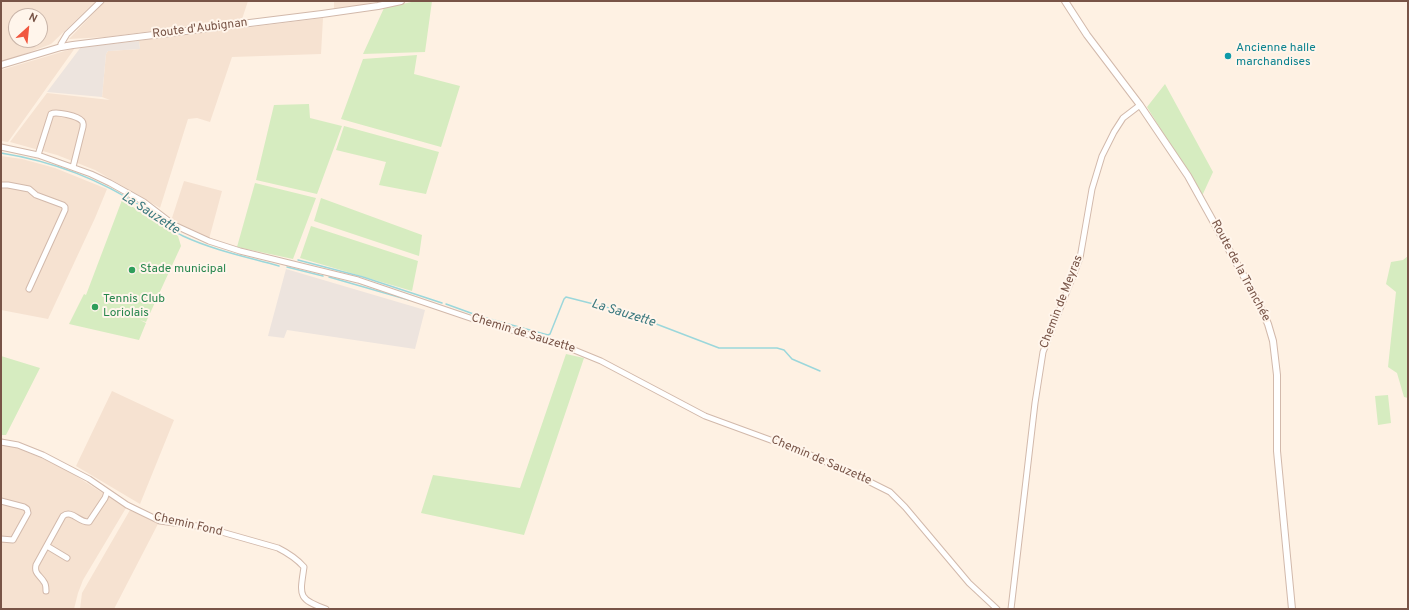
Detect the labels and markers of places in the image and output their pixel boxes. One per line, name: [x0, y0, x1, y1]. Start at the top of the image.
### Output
place label: Ancienne halle marchandises: [1236, 42, 1316, 70]
marker: Ancienne halle marchandises: [1223, 51, 1233, 61]
place label: Stade municipal: [140, 263, 226, 277]
marker: Stade municipal: [127, 265, 137, 275]
place label: Tennis Club Loriolais: [103, 293, 165, 321]
marker: Tennis Club Loriolais: [90, 302, 100, 312]

